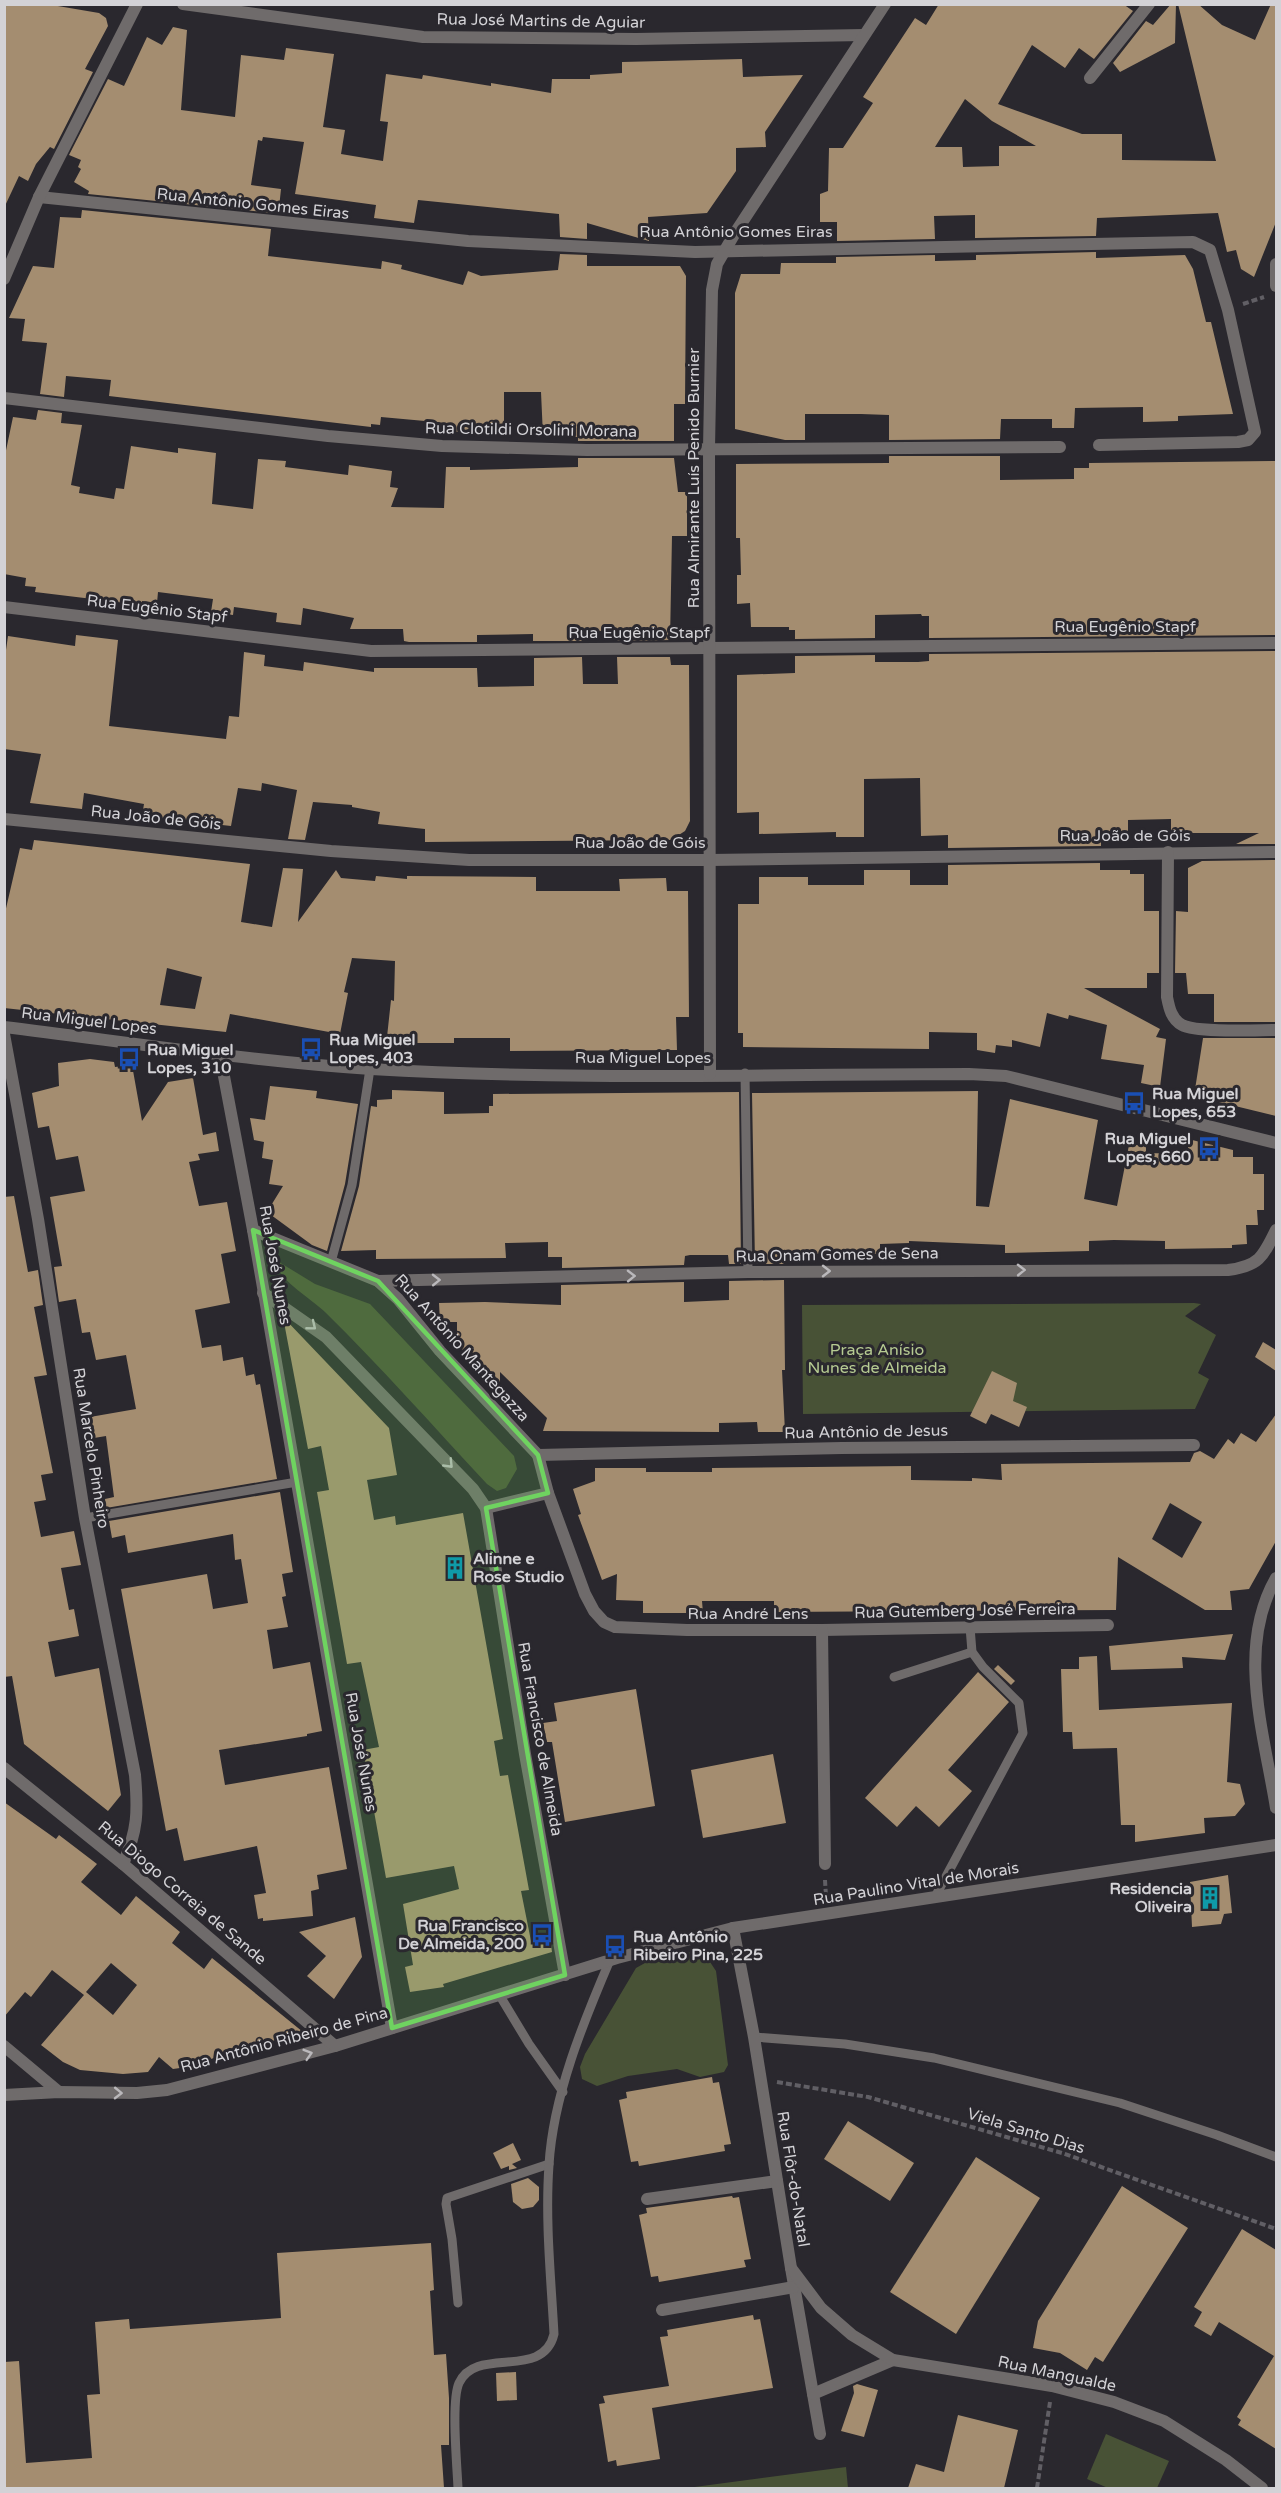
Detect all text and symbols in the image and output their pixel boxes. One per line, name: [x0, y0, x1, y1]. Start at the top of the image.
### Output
street label: Rua José Martins de Aguiar: [437, 9, 646, 33]
street label: Rua Antônio Gomes Eiras: [156, 184, 350, 224]
street label: Rua Antônio Gomes Eiras: [639, 222, 833, 242]
street label: Rua Almirante Luís Penido Burnier: [684, 347, 704, 608]
street label: Rua Clotildi Orsolini Morana: [425, 418, 637, 442]
street label: Rua Eugênio Stapf: [86, 590, 229, 628]
street label: Rua Eugênio Stapf: [1054, 617, 1197, 637]
street label: Rua Eugênio Stapf: [568, 623, 711, 643]
street label: Rua João de Góis: [90, 801, 222, 835]
street label: Rua João de Góis: [1059, 826, 1191, 846]
street label: Rua João de Góis: [574, 833, 706, 853]
street label: Rua Miguel Lopes: [20, 1003, 158, 1039]
place label: Rua Miguel Lopes, 403: [329, 1030, 415, 1068]
bus stop icon: Rua Miguel Lopes, 403: [298, 1036, 324, 1062]
place label: Rua Miguel Lopes, 310: [147, 1040, 233, 1078]
bus stop icon: Rua Miguel Lopes, 310: [116, 1046, 142, 1072]
street label: Rua Miguel Lopes: [575, 1048, 711, 1068]
place label: Rua Miguel Lopes, 653: [1152, 1084, 1238, 1122]
bus stop icon: Rua Miguel Lopes, 653: [1121, 1090, 1147, 1116]
place label: Rua Miguel Lopes, 660: [1105, 1129, 1191, 1167]
bus stop icon: Rua Miguel Lopes, 660: [1196, 1135, 1222, 1161]
street label: Rua José Nunes: [255, 1204, 295, 1326]
street label: Rua Onam Gomes de Sena: [735, 1243, 939, 1267]
one-way arrow: [1017, 1264, 1026, 1276]
one-way arrow: [822, 1265, 831, 1277]
one-way arrow: [627, 1269, 636, 1282]
street label: Rua Antônio Mantegazza: [390, 1270, 534, 1426]
one-way arrow: [432, 1273, 441, 1286]
one-way arrow: [305, 1318, 316, 1329]
park label: Praça Anísio Nunes de Almeida: [808, 1340, 946, 1378]
street label: Rua Marcelo Pinheiro: [68, 1366, 114, 1530]
street label: Rua Antônio de Jesus: [784, 1421, 948, 1443]
one-way arrow: [442, 1457, 453, 1468]
place label: Alinne e Rose Studio: [473, 1549, 564, 1587]
building icon: Alinne e Rose Studio: [442, 1555, 468, 1581]
street label: Rua Gutemberg José Ferreira: [854, 1599, 1076, 1623]
street label: Rua André Lens: [688, 1604, 808, 1624]
street label: Rua Francisco de Almeida: [513, 1640, 567, 1838]
street label: Rua José Nunes: [341, 1691, 381, 1813]
street label: Rua Diogo Correia de Sande: [94, 1817, 270, 1969]
street label: Rua Paulino Vital de Morais: [812, 1858, 1020, 1910]
place label: Residencia Oliveira: [1109, 1879, 1192, 1917]
building icon: Residencia Oliveira: [1197, 1885, 1223, 1911]
place label: Rua Francisco De Almeida, 200: [398, 1916, 524, 1954]
bus stop icon: Rua Francisco De Almeida, 200: [529, 1922, 555, 1948]
place label: Rua Antônio Ribeiro Pina, 225: [633, 1927, 763, 1965]
bus stop icon: Rua Antônio Ribeiro Pina, 225: [602, 1933, 628, 1959]
street label: Rua Antônio Ribeiro de Pina: [178, 2003, 390, 2077]
one-way arrow: [302, 2049, 313, 2061]
one-way arrow: [113, 2087, 122, 2099]
street label: Viela Santo Dias: [965, 2104, 1087, 2158]
street label: Rua Flôr-do-Natal: [772, 2110, 814, 2248]
street label: Rua Mangualde: [996, 2352, 1118, 2396]

